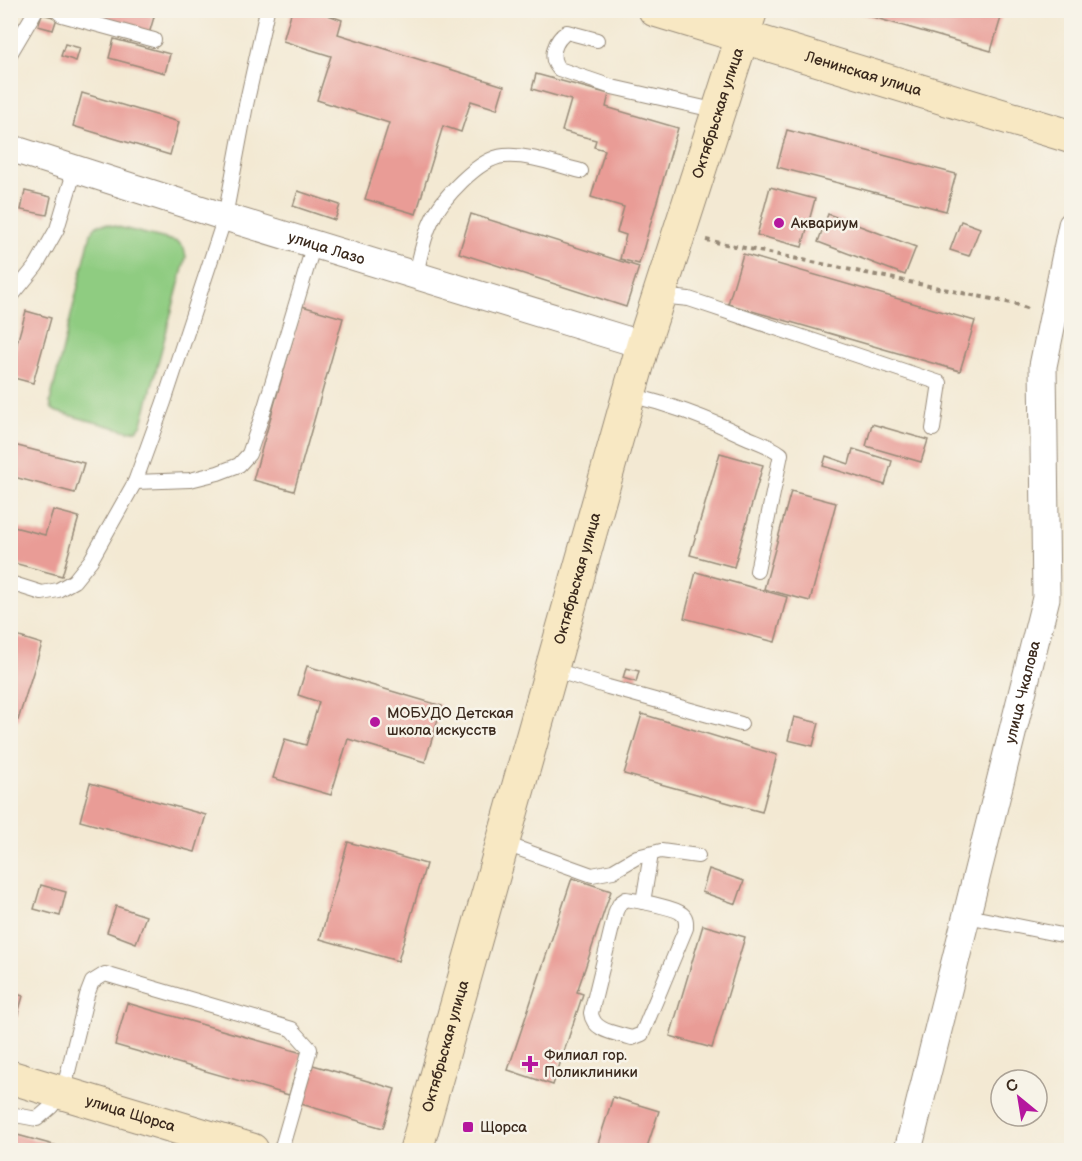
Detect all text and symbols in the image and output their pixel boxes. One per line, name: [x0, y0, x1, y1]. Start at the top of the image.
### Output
street label: Октябрьская улица: [688, 45, 748, 181]
street label: Ленинская улица: [802, 46, 924, 100]
place label: Аквариум: [790, 214, 858, 233]
marker: Аквариум: [772, 216, 786, 230]
street label: улица Лазо: [286, 227, 367, 269]
street label: Октябрьская улица: [550, 510, 605, 646]
street label: улица Чкалова: [1000, 639, 1044, 745]
place label: МОБУДО Детская школа искусcтв: [387, 704, 514, 740]
marker: МОБУДО Детская школа искусcтв: [368, 715, 382, 729]
street label: Октябрьская улица: [418, 978, 473, 1114]
place label: Филиал гор. Поликлиники: [544, 1046, 638, 1082]
marker: Филиал гор. Поликлиники: [521, 1055, 539, 1073]
north arrow: [989, 1068, 1049, 1128]
text: С: [1003, 1075, 1022, 1097]
street label: улица Щорса: [83, 1091, 178, 1136]
place label: Щорса: [480, 1118, 527, 1137]
marker: Щорса: [461, 1120, 475, 1134]

